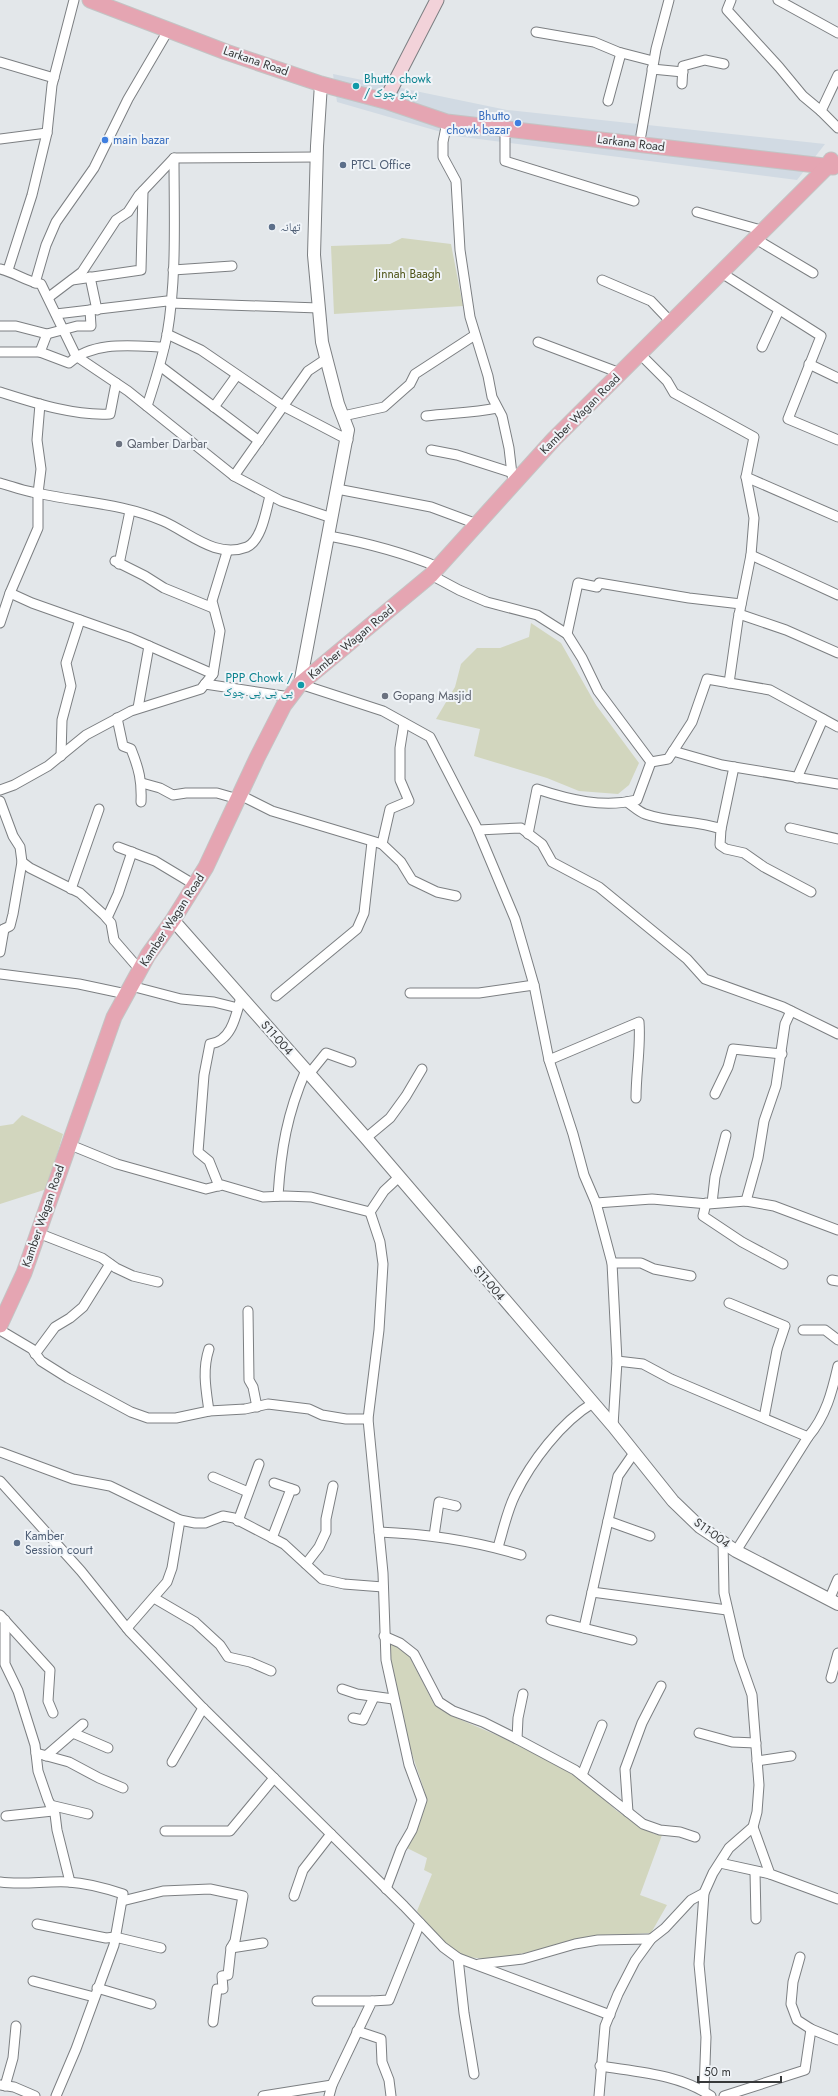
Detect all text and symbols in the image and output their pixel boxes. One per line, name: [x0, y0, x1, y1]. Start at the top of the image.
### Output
street label: Larkana Road: [221, 41, 291, 81]
place label: Bhutto chowk / بہٹو چوک: [364, 70, 432, 102]
marker: Bhutto chowk / بہٹو چوک: [351, 81, 361, 91]
place label: Bhutto chowk bazar: [447, 107, 511, 139]
marker: Bhutto chowk bazar: [513, 118, 523, 128]
street label: Larkana Road: [596, 130, 666, 156]
place label: main bazar: [113, 131, 170, 149]
marker: main bazar: [100, 135, 110, 145]
place label: PTCL Office: [351, 156, 411, 174]
marker: PTCL Office: [338, 160, 348, 170]
place label: تھانہ: [280, 218, 301, 236]
marker: تھانہ: [267, 222, 277, 232]
park label: Jinnah Baagh: [373, 265, 441, 283]
street label: Kamber Wagan Road: [536, 370, 624, 458]
place label: Qamber Darbar: [127, 435, 208, 453]
marker: Qamber Darbar: [114, 439, 124, 449]
street label: Kamber Wagan Road: [304, 601, 398, 683]
place label: PPP Chowk / پی پی پی چوک: [223, 669, 293, 701]
marker: PPP Chowk / پی پی پی چوک: [296, 680, 306, 690]
place label: Gopang Masjid: [393, 687, 472, 705]
marker: Gopang Masjid: [380, 691, 390, 701]
street label: Kamber Wagan Road: [135, 870, 209, 970]
street label: S11-004: [256, 1017, 298, 1059]
street label: Kamber Wagan Road: [17, 1162, 69, 1270]
street label: S11-004: [469, 1262, 509, 1304]
street label: S11-004: [690, 1514, 734, 1552]
place label: Kamber Session court: [25, 1527, 93, 1559]
marker: Kamber Session court: [12, 1538, 22, 1548]
scale bar: [698, 2058, 781, 2084]
text: 50 m: [704, 2063, 731, 2081]

